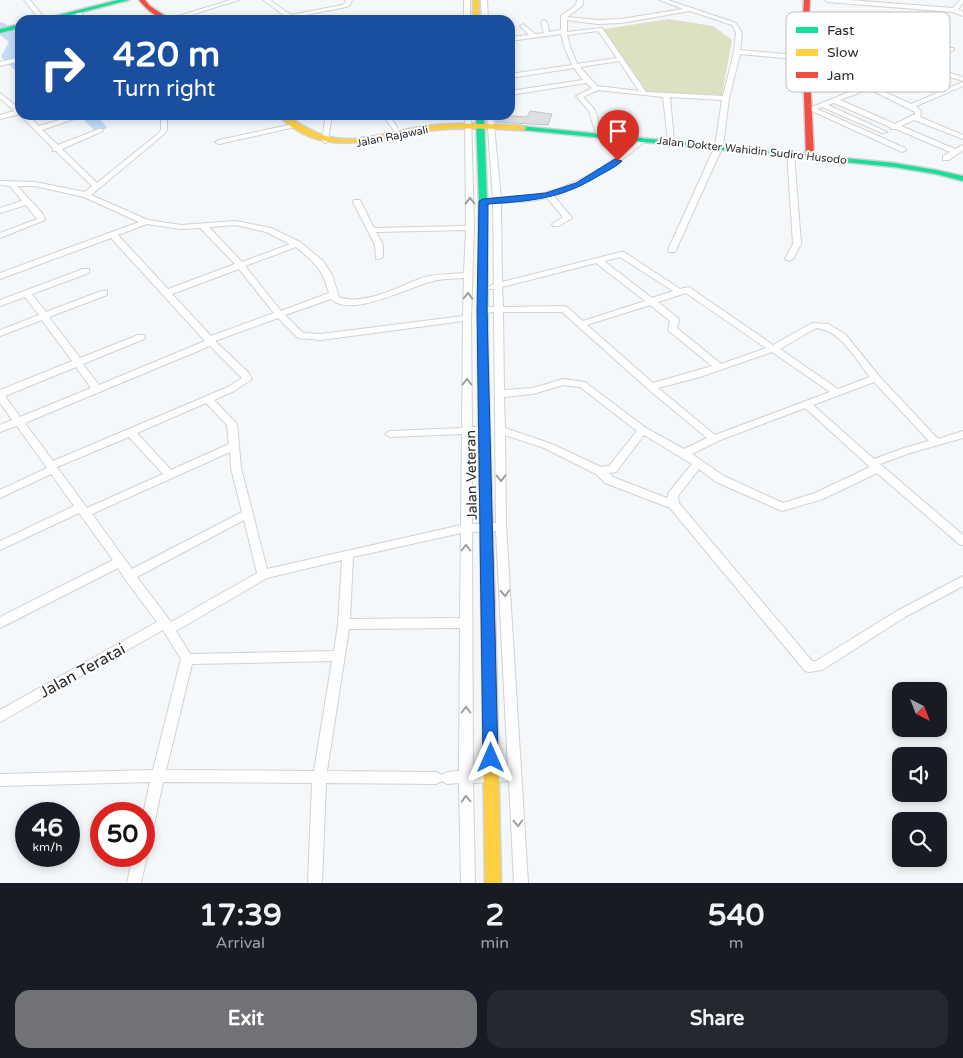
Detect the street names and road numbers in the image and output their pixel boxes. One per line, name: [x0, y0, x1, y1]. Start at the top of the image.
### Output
street label: Jalan Rajawali: [355, 123, 429, 150]
street label: Jalan Dokter Wahidin Sudiro Husodo: [656, 134, 848, 167]
street label: Jalan Veteran: [462, 430, 481, 520]
street label: Jalan Teratai: [36, 639, 129, 703]

